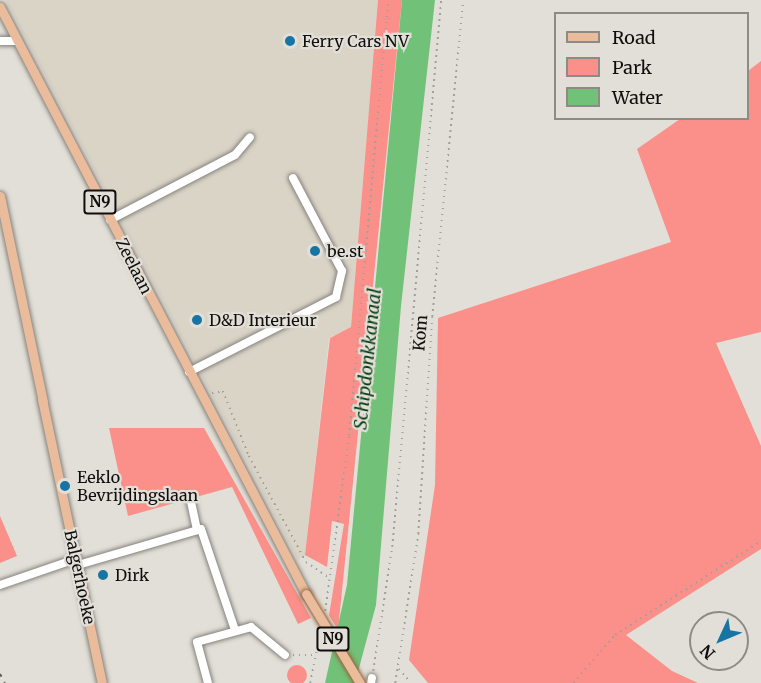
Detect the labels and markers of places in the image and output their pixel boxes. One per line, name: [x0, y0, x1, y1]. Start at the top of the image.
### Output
place label: Ferry Cars NV: [302, 31, 409, 51]
marker: Ferry Cars NV: [283, 34, 297, 48]
place label: be.st: [327, 241, 363, 261]
marker: be.st: [308, 244, 322, 258]
place label: D&D Interieur: [209, 310, 317, 330]
marker: D&D Interieur: [190, 313, 204, 327]
place label: Eeklo Bevrijdingslaan: [77, 467, 198, 505]
marker: Eeklo Bevrijdingslaan: [58, 479, 72, 493]
place label: Dirk: [115, 565, 149, 585]
marker: Dirk: [96, 568, 110, 582]

